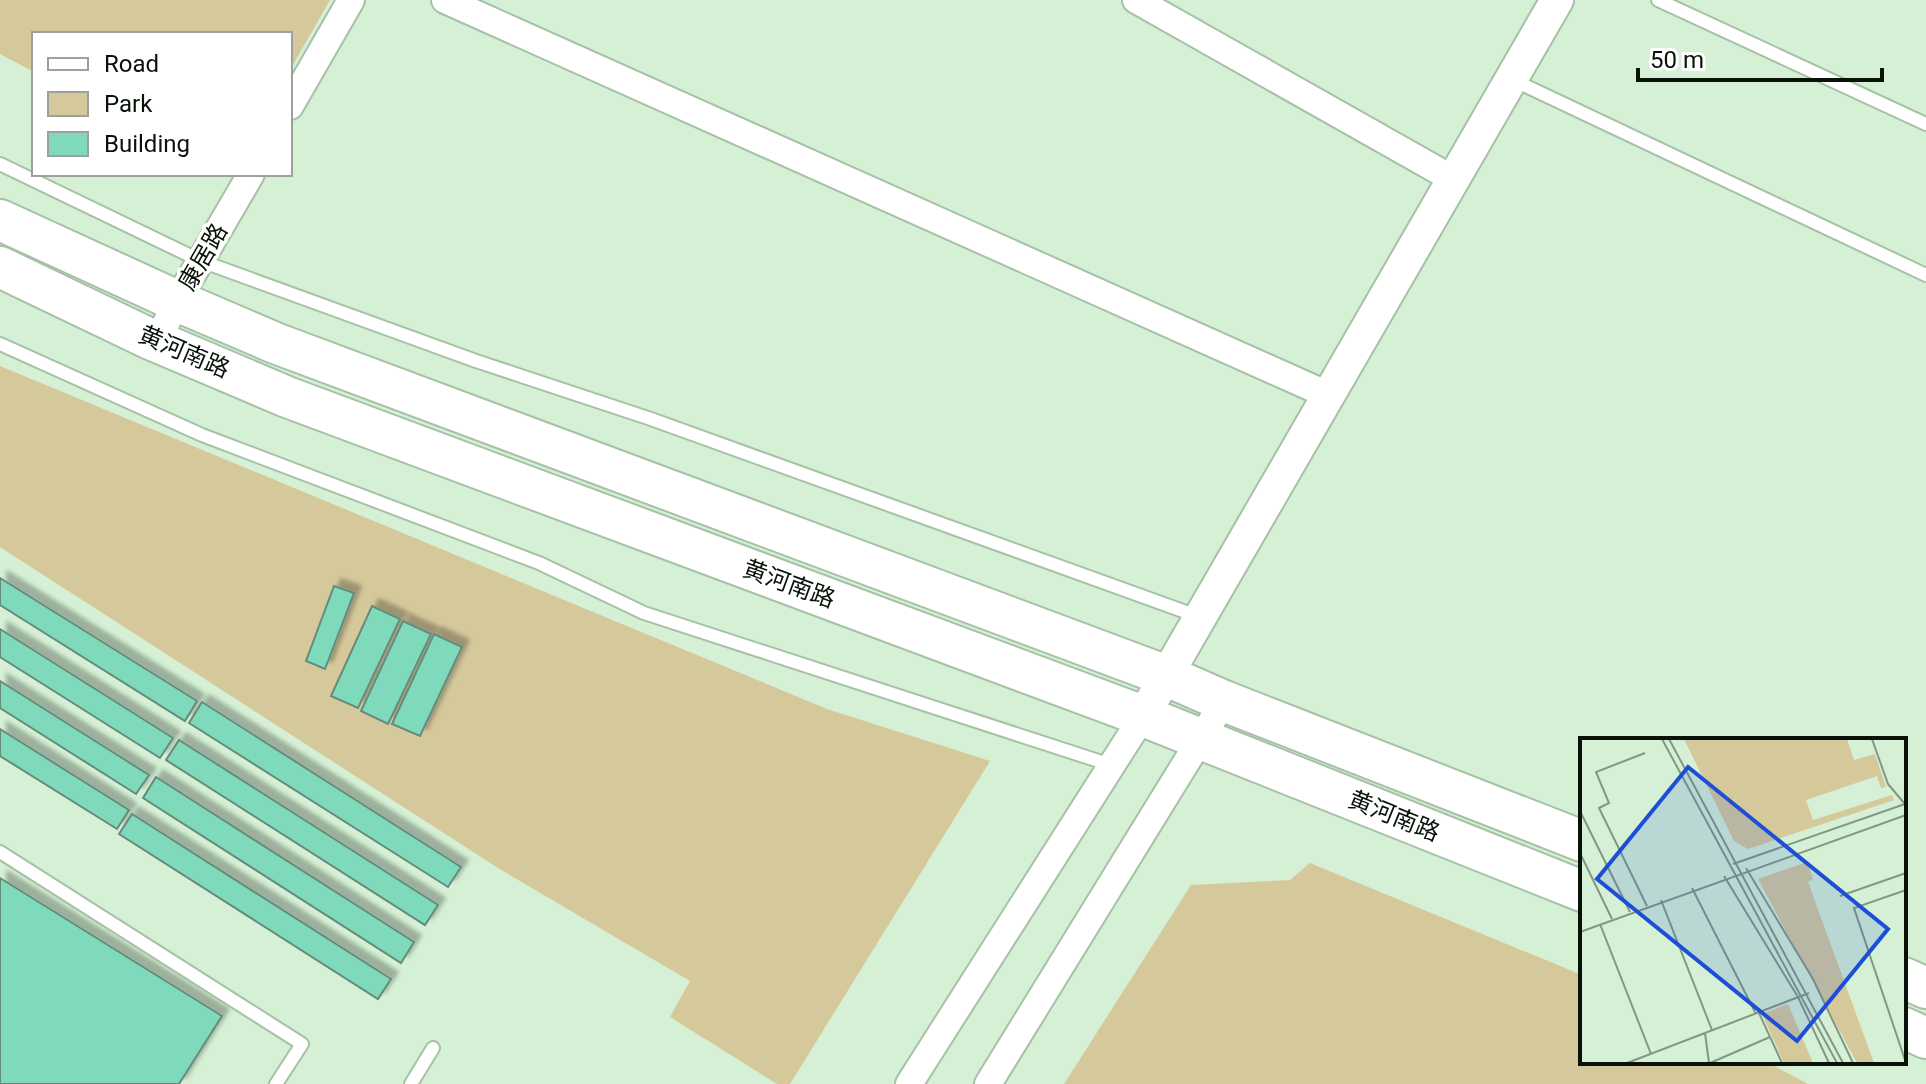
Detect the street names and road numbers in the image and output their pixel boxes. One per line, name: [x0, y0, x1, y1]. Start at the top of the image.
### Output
street label: 康居路: [173, 219, 233, 295]
street label: 黄河南路: [134, 320, 234, 384]
street label: 黄河南路: [739, 554, 839, 614]
street label: 黄河南路: [1344, 785, 1444, 847]

